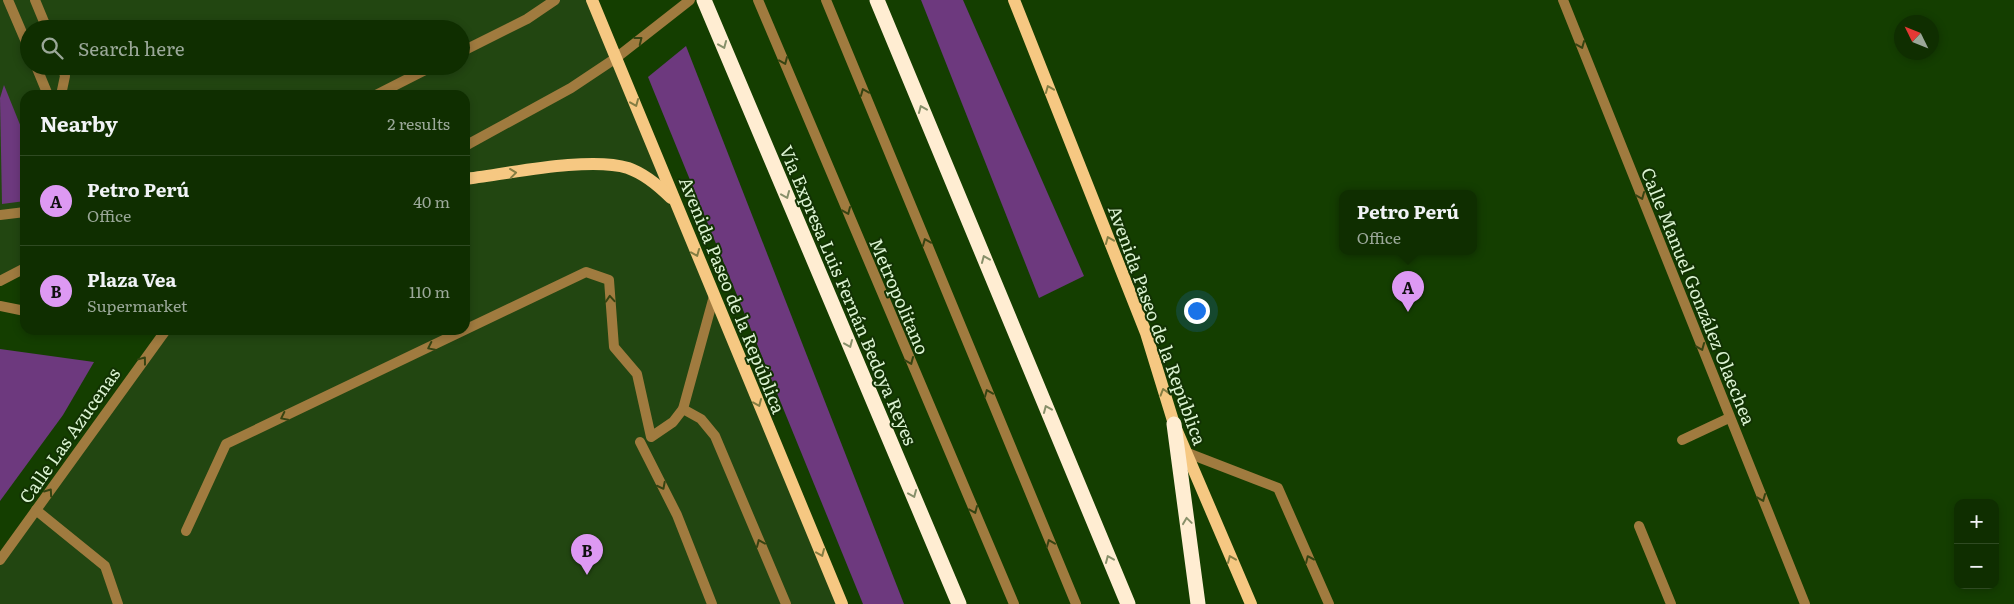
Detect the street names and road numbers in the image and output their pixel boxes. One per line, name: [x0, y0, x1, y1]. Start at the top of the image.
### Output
street label: Vía Expresa Luis Fernán Bedoya Reyes: [773, 141, 925, 449]
street label: Calle Manuel González Olaechea: [1635, 163, 1763, 429]
street label: Avenida Paseo de la República: [673, 172, 793, 418]
street label: Avenida Paseo de la República: [1102, 201, 1214, 449]
street label: Metropolitano: [863, 234, 937, 358]
street label: Calle Las Azucenas: [12, 361, 126, 509]

